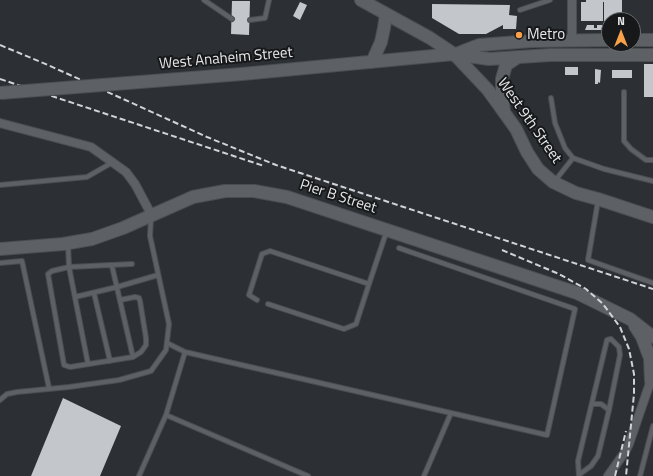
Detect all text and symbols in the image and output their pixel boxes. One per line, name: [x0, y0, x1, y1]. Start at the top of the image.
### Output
north arrow: [601, 12, 641, 52]
text: N: [617, 13, 625, 29]
place label: Metro: [527, 26, 565, 44]
marker: Metro: [514, 30, 524, 40]
street label: West Anaheim Street: [158, 44, 294, 74]
street label: West 9th Street: [493, 75, 565, 167]
street label: Pier B Street: [297, 176, 379, 218]

